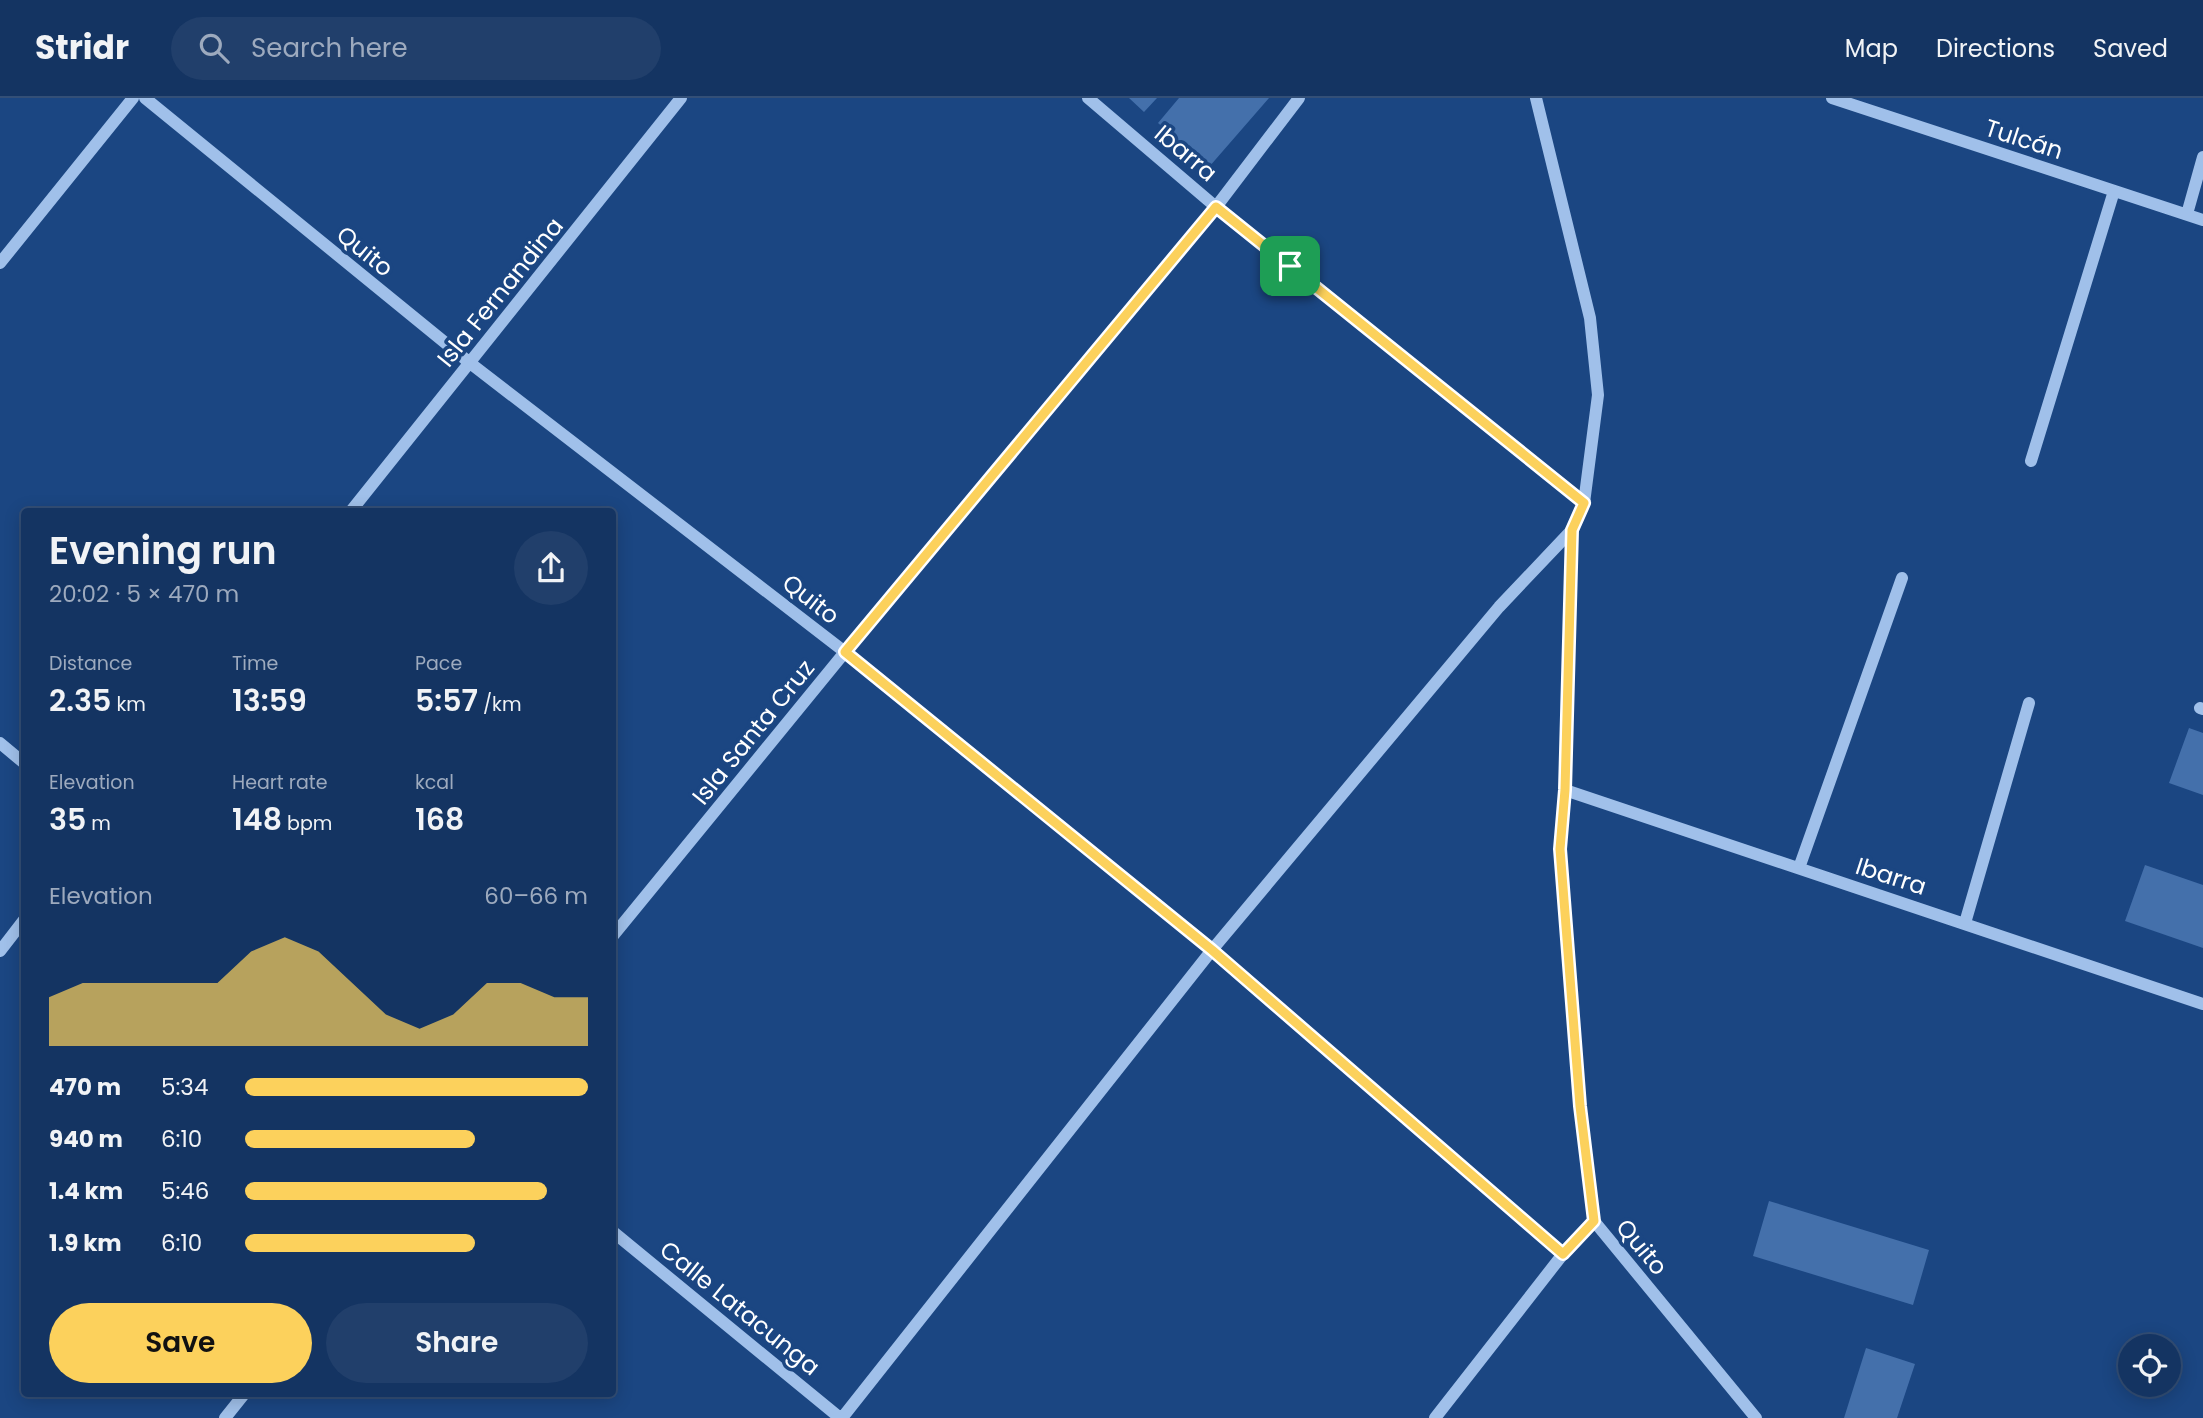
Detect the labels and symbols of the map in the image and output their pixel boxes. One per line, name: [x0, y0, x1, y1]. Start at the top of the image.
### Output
street label: Tulcán: [1981, 111, 2067, 167]
street label: Ibarra: [1148, 117, 1224, 189]
street label: Isla Fernandina: [429, 210, 571, 374]
street label: Quito: [330, 218, 400, 284]
pin: [1260, 236, 1320, 296]
street label: Quito: [776, 566, 846, 632]
street label: Isla Santa Cruz: [684, 653, 822, 811]
street label: Ibarra: [1851, 849, 1931, 903]
street label: Quito: [1609, 1212, 1675, 1282]
street label: Calle Latacunga: [653, 1233, 827, 1383]

